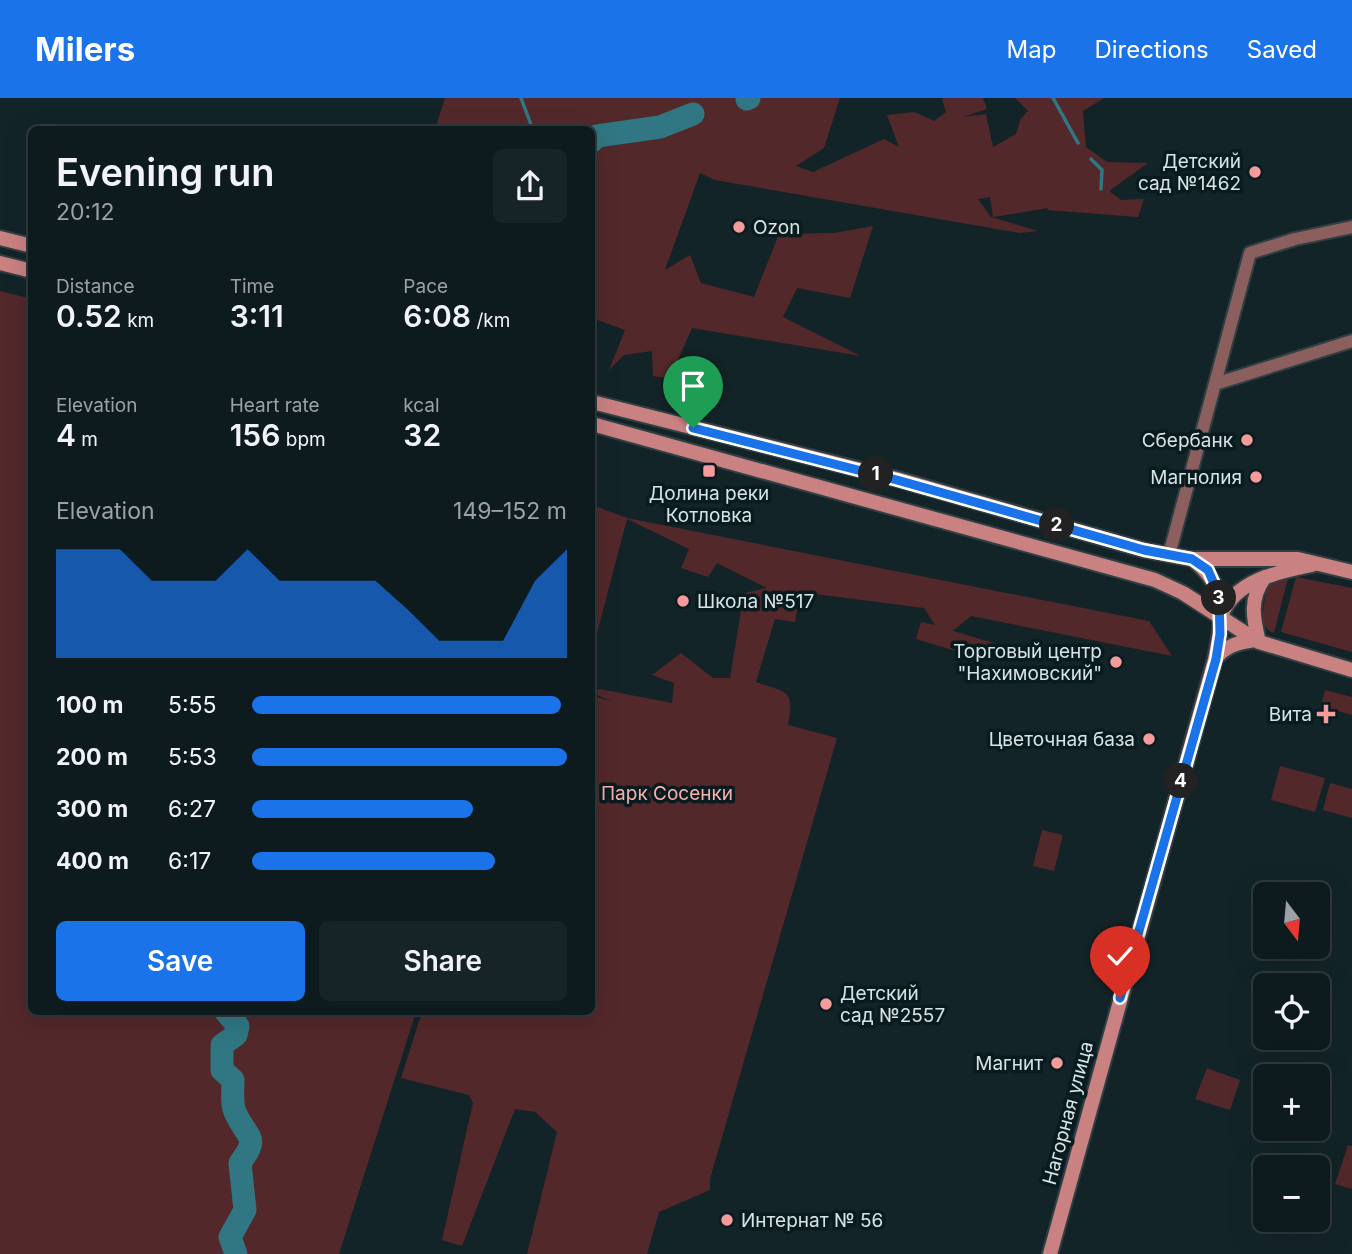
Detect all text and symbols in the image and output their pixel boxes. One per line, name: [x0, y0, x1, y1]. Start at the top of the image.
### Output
text: Milers: [35, 29, 135, 69]
text: Map: [1007, 35, 1056, 64]
text: Directions: [1094, 35, 1209, 64]
text: Saved: [1247, 35, 1317, 64]
text: Evening run: [56, 149, 274, 195]
button: share: [493, 149, 567, 223]
place label: Детский сад №1462: [1138, 150, 1241, 195]
marker: Детский сад №1462: [1247, 164, 1263, 180]
text: 20:12: [56, 198, 115, 226]
place label: Ozon: [753, 216, 800, 239]
marker: Ozon: [731, 219, 747, 235]
text: Distance: [56, 275, 134, 298]
text: Time: [230, 275, 274, 298]
text: Pace: [403, 275, 448, 298]
text: 0.52: [56, 298, 122, 334]
text: 3:11: [230, 298, 284, 334]
text: 6:08: [403, 298, 471, 334]
text: km: [122, 309, 154, 332]
text: /km: [471, 309, 510, 332]
pin: [663, 356, 723, 428]
icon: arrive: [674, 367, 712, 405]
text: Elevation: [56, 394, 137, 417]
text: Heart rate: [230, 394, 320, 417]
text: kcal: [403, 394, 440, 417]
text: 4: [56, 417, 76, 453]
text: 156: [230, 417, 280, 453]
text: 32: [403, 417, 441, 453]
text: m: [76, 428, 98, 451]
text: bpm: [280, 428, 326, 451]
place label: Сбербанк: [1142, 429, 1234, 452]
marker: Сбербанк: [1239, 432, 1255, 448]
pin: 1: [858, 456, 894, 492]
text: 1: [871, 462, 880, 485]
marker: Долина реки Котловка: [701, 463, 717, 479]
place label: Магнолия: [1150, 466, 1242, 489]
marker: Магнолия: [1248, 469, 1264, 485]
place label: Долина реки Котловка: [649, 482, 769, 527]
text: Elevation: [56, 497, 155, 525]
text: 149–152 m: [453, 497, 567, 525]
pin: 2: [1040, 508, 1074, 542]
text: 2: [1051, 513, 1062, 536]
pin: 3: [1202, 580, 1236, 616]
text: 3: [1212, 586, 1225, 609]
place label: Школа №517: [697, 590, 814, 613]
marker: Школа №517: [675, 593, 691, 609]
place label: Торговый центр "Нахимовский": [953, 640, 1102, 685]
marker: Торговый центр "Нахимовский": [1108, 654, 1124, 670]
text: 100 m: [56, 691, 123, 719]
text: 5:55: [168, 691, 217, 719]
place label: Вита: [1269, 703, 1312, 726]
marker: Вита: [1318, 706, 1334, 722]
place label: Цветочная база: [989, 728, 1135, 751]
marker: Цветочная база: [1141, 731, 1157, 747]
text: 200 m: [56, 743, 128, 771]
text: 5:53: [168, 743, 217, 771]
pin: 4: [1164, 764, 1198, 798]
text: 4: [1174, 769, 1187, 792]
park label: Парк Сосенки: [601, 782, 733, 805]
text: 300 m: [56, 795, 128, 823]
text: 6:27: [168, 795, 216, 823]
text: 400 m: [56, 847, 129, 875]
text: 6:17: [168, 847, 211, 875]
north arrow: [1253, 882, 1330, 959]
map controls: [1253, 882, 1330, 1232]
button: Save: [56, 921, 305, 1001]
button: Share: [319, 921, 567, 1001]
pin: [1090, 926, 1150, 998]
icon: check: [1101, 937, 1139, 975]
button: locate: [1253, 973, 1330, 1050]
place label: Детский сад №2557: [840, 982, 945, 1027]
marker: Детский сад №2557: [818, 996, 834, 1012]
street label: Нагорная улица: [1038, 1039, 1098, 1187]
place label: Магнит: [975, 1052, 1043, 1075]
marker: Магнит: [1049, 1055, 1065, 1071]
button: +: [1253, 1064, 1330, 1141]
button: −: [1253, 1155, 1330, 1232]
place label: Интернат № 56: [741, 1209, 883, 1232]
marker: Интернат № 56: [719, 1212, 735, 1228]

